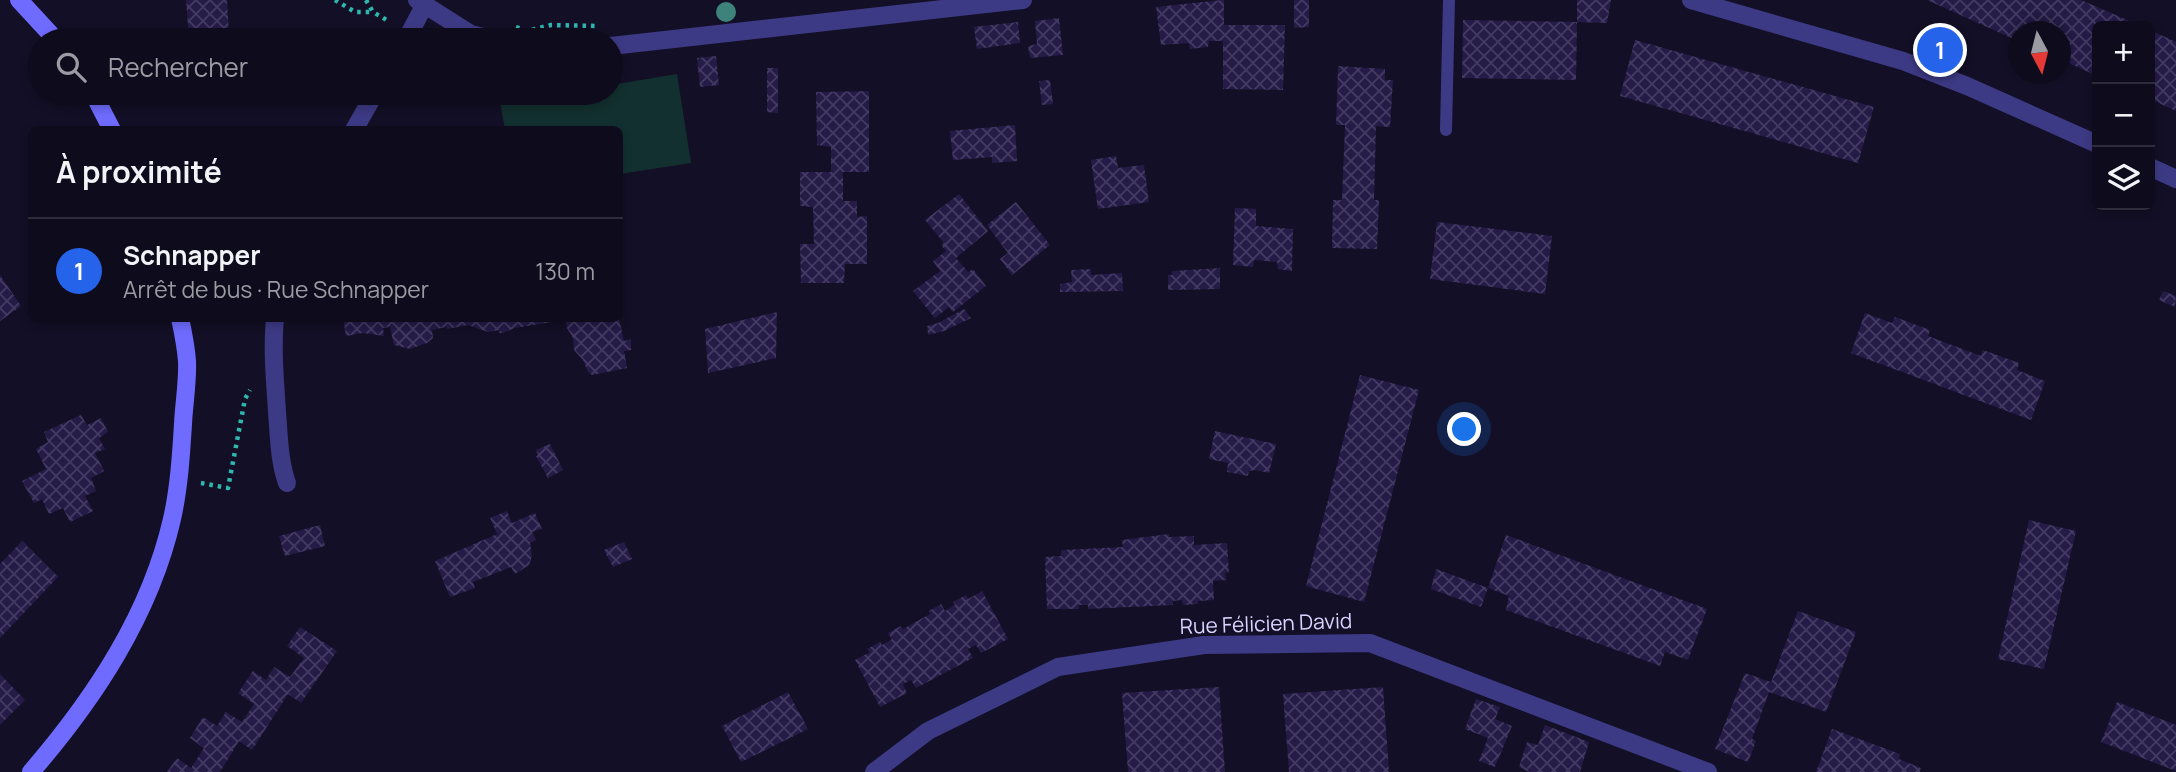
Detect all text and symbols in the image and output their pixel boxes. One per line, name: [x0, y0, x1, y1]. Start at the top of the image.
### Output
north arrow: [2008, 21, 2071, 84]
map controls: [2092, 21, 2155, 210]
button: +: [2092, 21, 2155, 84]
pin: 1: [1917, 24, 1963, 76]
search box: [28, 28, 623, 105]
icon: search: [52, 48, 90, 86]
text: Rechercher: [108, 49, 248, 85]
button: −: [2092, 84, 2155, 147]
button: layers: [2092, 147, 2155, 210]
text: À proximité: [56, 151, 222, 192]
text: Schnapper: [123, 237, 261, 273]
text: 1: [74, 255, 84, 287]
text: 130 m: [535, 255, 595, 287]
text: Arrêt de bus · Rue Schnapper: [123, 273, 429, 305]
your location: [1447, 412, 1481, 446]
street label: Rue Félicien David: [1179, 606, 1353, 640]

